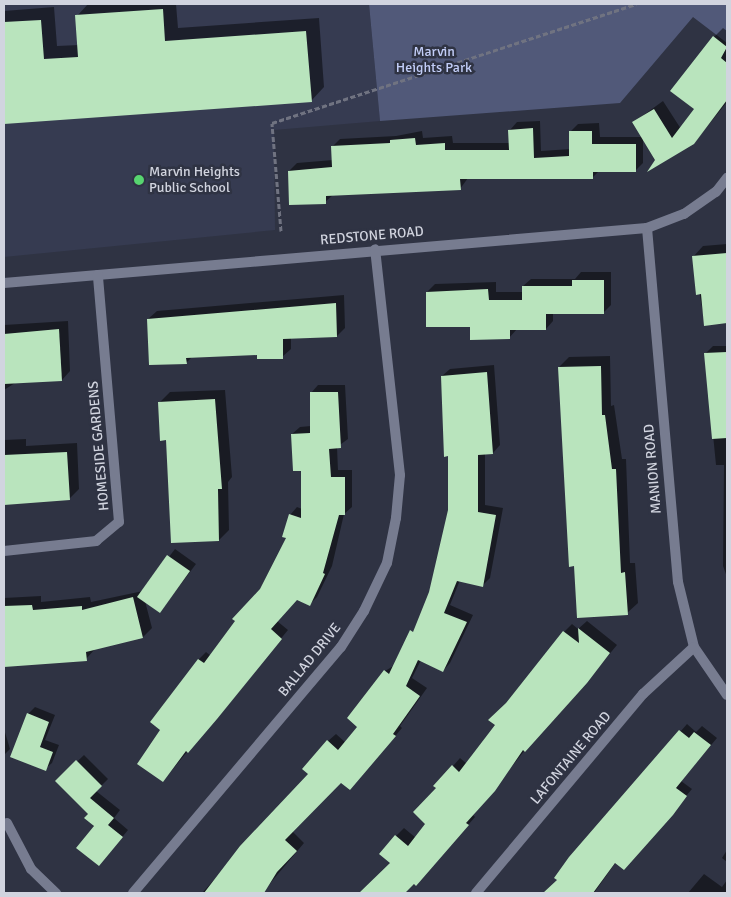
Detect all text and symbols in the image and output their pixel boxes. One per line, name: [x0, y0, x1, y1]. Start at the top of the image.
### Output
park label: Marvin Heights Park: [396, 44, 472, 76]
place label: Marvin Heights Public School: [149, 164, 240, 196]
marker: Marvin Heights Public School: [133, 174, 145, 186]
street label: REDSTONE ROAD: [320, 223, 424, 249]
street label: HOMESIDE GARDENS: [85, 380, 113, 512]
street label: MANION ROAD: [641, 423, 665, 515]
street label: BALLAD DRIVE: [275, 620, 345, 700]
street label: LAFONTAINE ROAD: [527, 708, 615, 808]

